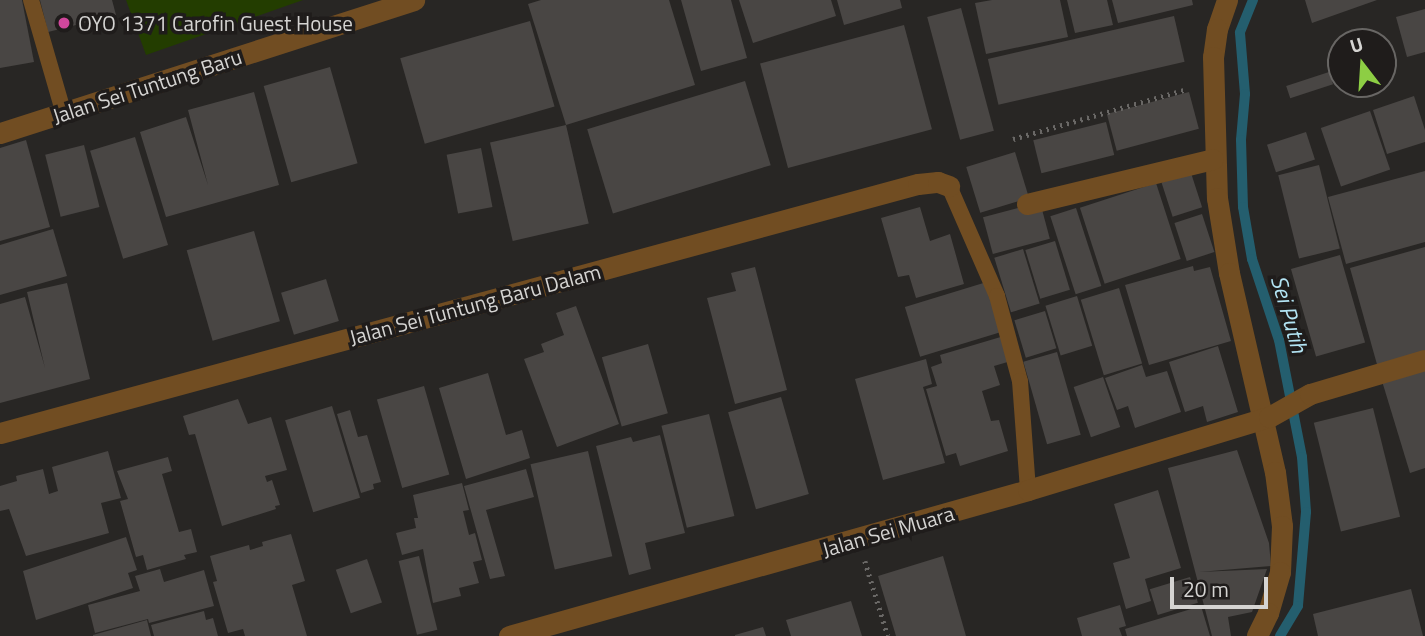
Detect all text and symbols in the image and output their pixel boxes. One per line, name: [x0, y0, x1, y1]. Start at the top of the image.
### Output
place label: OYO 1371 Carofin Guest House: [78, 10, 353, 36]
marker: OYO 1371 Carofin Guest House: [56, 15, 72, 31]
north arrow: [1327, 28, 1397, 98]
text: U: [1346, 29, 1366, 60]
street label: Jalan Sei Tuntung Baru: [49, 43, 245, 129]
street label: Jalan Sei Tuntung Baru Dalam: [346, 258, 604, 350]
water label: Sei Putih: [1265, 272, 1313, 356]
street label: Jalan Sei Muara: [819, 500, 957, 562]
scale bar: [1173, 562, 1271, 606]
text: 20 m: [1183, 573, 1229, 605]

